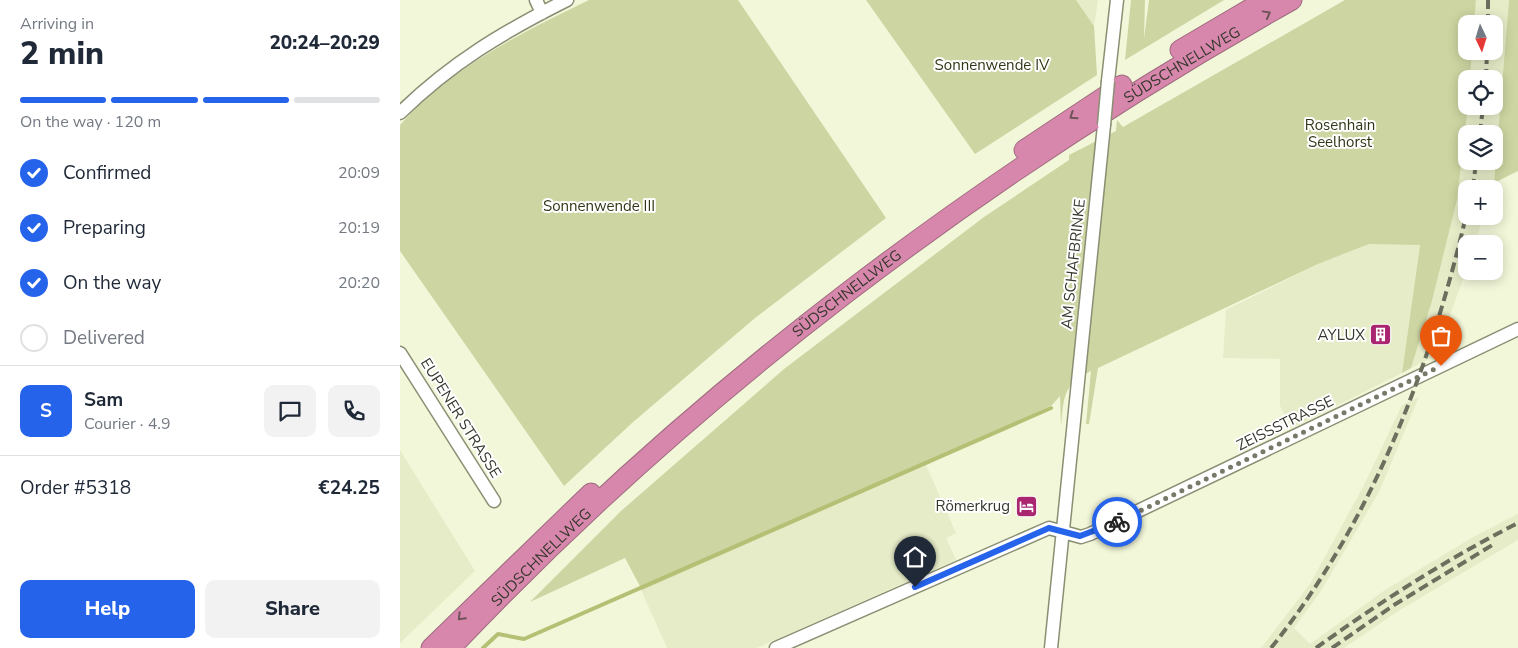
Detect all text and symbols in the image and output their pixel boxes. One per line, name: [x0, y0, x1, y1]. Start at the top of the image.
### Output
one-way arrow: [1262, 10, 1271, 20]
text: Arriving in: [20, 13, 94, 35]
north arrow: [1458, 15, 1502, 60]
map controls: [1458, 15, 1503, 280]
street label: SÜDSCHNELLWEG: [1120, 22, 1244, 108]
text: 20:24–20:29: [269, 30, 380, 56]
text: 2 min: [20, 32, 104, 75]
park label: Sonnenwende IV: [935, 55, 1050, 75]
button: locate: [1458, 70, 1503, 115]
one-way arrow: [1070, 110, 1079, 119]
text: On the way · 120 m: [20, 111, 161, 133]
park label: Rosenhain Seelhorst: [1305, 115, 1375, 152]
button: layers: [1458, 125, 1503, 170]
icon: check: [20, 159, 48, 187]
text: Confirmed: [63, 160, 151, 186]
text: 20:09: [338, 162, 380, 184]
button: +: [1458, 180, 1503, 225]
park label: Sonnenwende III: [543, 196, 655, 216]
street label: AM SCHAFBRINKE: [1056, 198, 1090, 330]
icon: check: [20, 214, 48, 242]
text: Preparing: [63, 215, 146, 241]
text: 20:19: [338, 217, 380, 239]
button: −: [1458, 235, 1503, 280]
street label: SÜDSCHNELLWEG: [788, 245, 906, 342]
icon: check: [20, 269, 48, 297]
text: On the way: [63, 270, 161, 296]
text: 20:20: [338, 272, 380, 294]
pin: [1420, 315, 1462, 366]
icon: bag: [1427, 322, 1455, 350]
building icon: AYLUX: [1369, 323, 1393, 347]
text: Delivered: [63, 325, 145, 351]
place label: AYLUX: [1318, 325, 1365, 345]
street label: EUPENER STRASSE: [416, 354, 506, 482]
button: chat: [264, 385, 316, 437]
button: phone: [328, 385, 380, 437]
text: Sam: [84, 387, 123, 413]
street label: ZEISSSTRASSE: [1233, 391, 1337, 455]
text: S: [40, 398, 52, 424]
text: Courier · 4.9: [84, 413, 170, 435]
text: Order #5318: [20, 475, 131, 501]
text: €24.25: [318, 475, 380, 501]
hotel icon: Römerkrug: [1014, 494, 1038, 518]
place label: Römerkrug: [936, 496, 1010, 516]
courier: [1092, 497, 1142, 547]
street label: SÜDSCHNELLWEG: [487, 504, 596, 611]
icon: bike: [1103, 508, 1131, 536]
pin: [894, 536, 936, 587]
icon: home: [901, 543, 929, 571]
button: Help: [20, 580, 195, 638]
button: Share: [205, 580, 380, 638]
one-way arrow: [458, 612, 467, 621]

